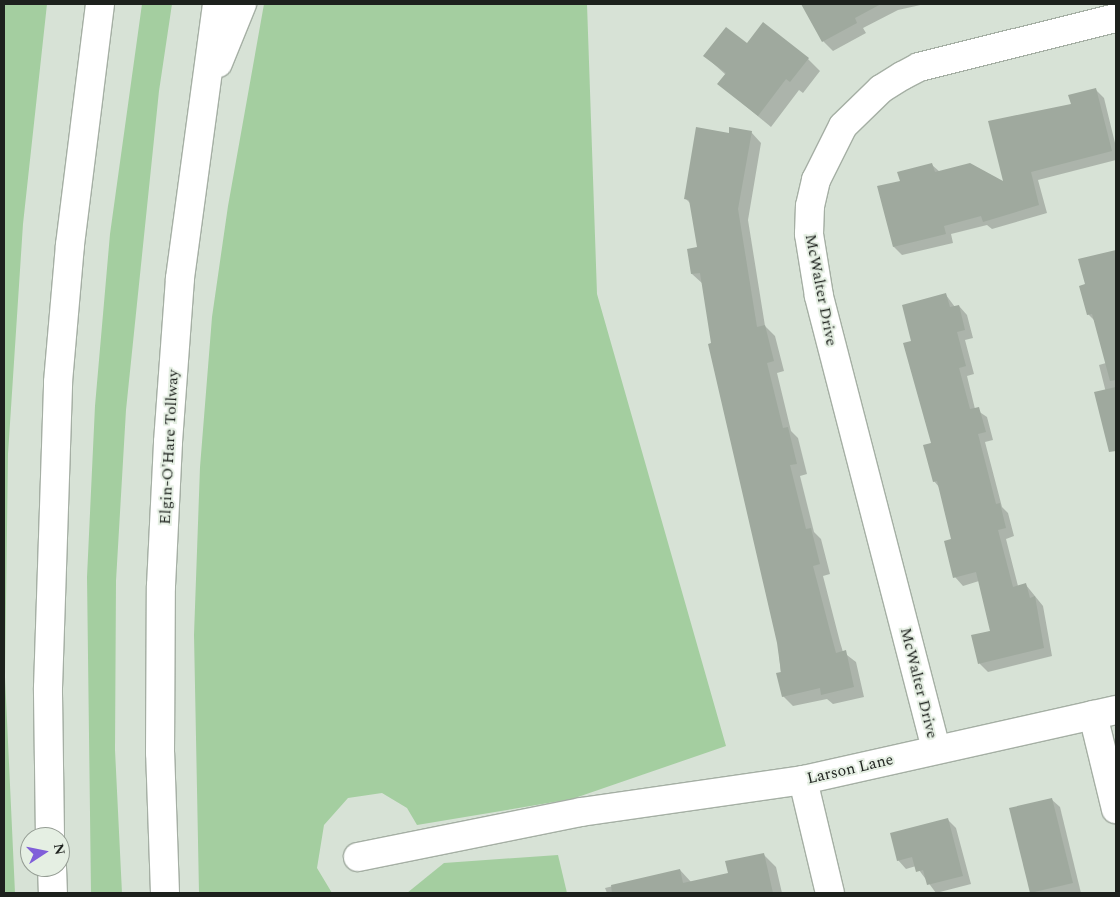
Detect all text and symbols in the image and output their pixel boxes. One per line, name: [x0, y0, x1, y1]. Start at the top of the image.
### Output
street label: McWalter Drive: [801, 232, 841, 348]
street label: Elgin-O'Hare Tollway: [155, 369, 183, 525]
street label: McWalter Drive: [896, 625, 942, 741]
street label: Larson Lane: [805, 750, 895, 788]
north arrow: [20, 827, 70, 877]
text: N: [48, 842, 71, 857]

